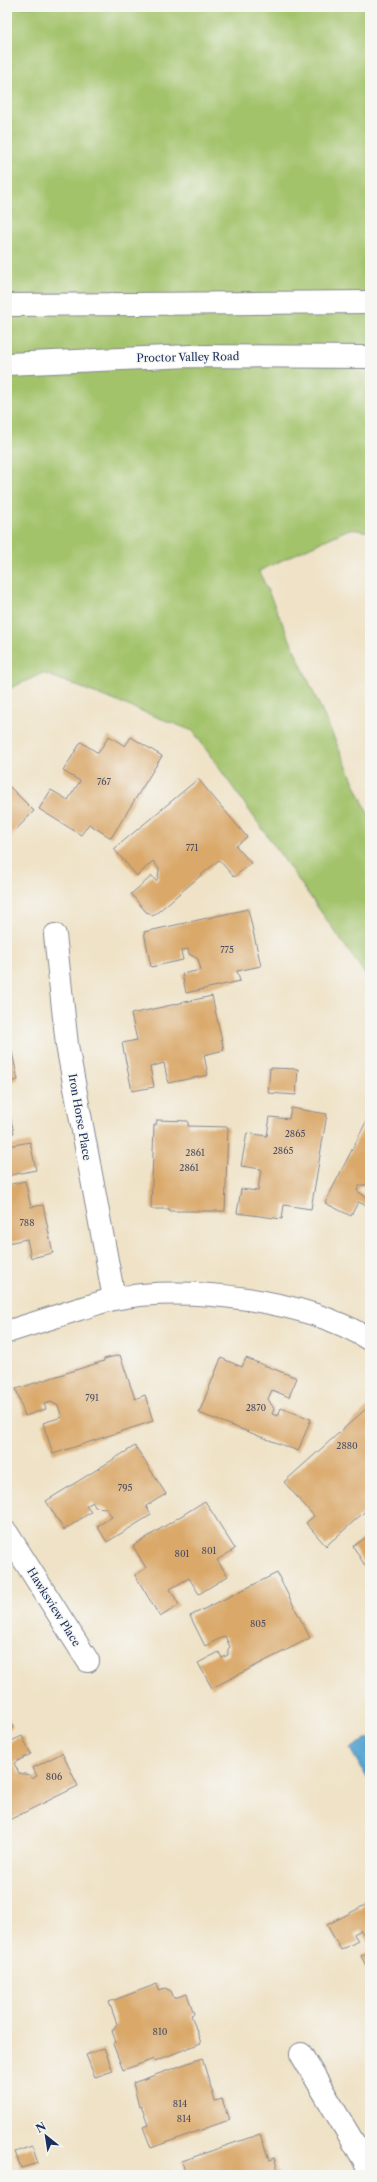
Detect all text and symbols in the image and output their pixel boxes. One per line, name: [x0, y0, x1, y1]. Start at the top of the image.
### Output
street label: Proctor Valley Road: [136, 349, 240, 365]
house number: 767: [97, 776, 111, 787]
house number: 771: [186, 842, 199, 853]
house number: 775: [220, 944, 234, 955]
street label: Iron Horse Place: [65, 1073, 95, 1161]
house number: 2865: [285, 1128, 305, 1139]
house number: 2865: [273, 1145, 293, 1156]
house number: 2861: [185, 1147, 205, 1158]
house number: 2861: [179, 1162, 199, 1173]
house number: 788: [19, 1217, 35, 1228]
house number: 791: [85, 1392, 99, 1403]
house number: 2870: [246, 1402, 267, 1413]
house number: 2880: [336, 1440, 358, 1451]
house number: 795: [118, 1482, 132, 1493]
house number: 801: [202, 1545, 217, 1556]
house number: 801: [175, 1548, 190, 1559]
street label: Hawksview Place: [24, 1565, 84, 1649]
house number: 805: [250, 1618, 266, 1629]
house number: 806: [46, 1771, 62, 1782]
house number: 810: [153, 2026, 168, 2037]
house number: 814: [173, 2098, 187, 2109]
house number: 814: [177, 2113, 191, 2124]
north arrow: [26, 2116, 66, 2156]
text: N: [33, 2119, 49, 2136]

